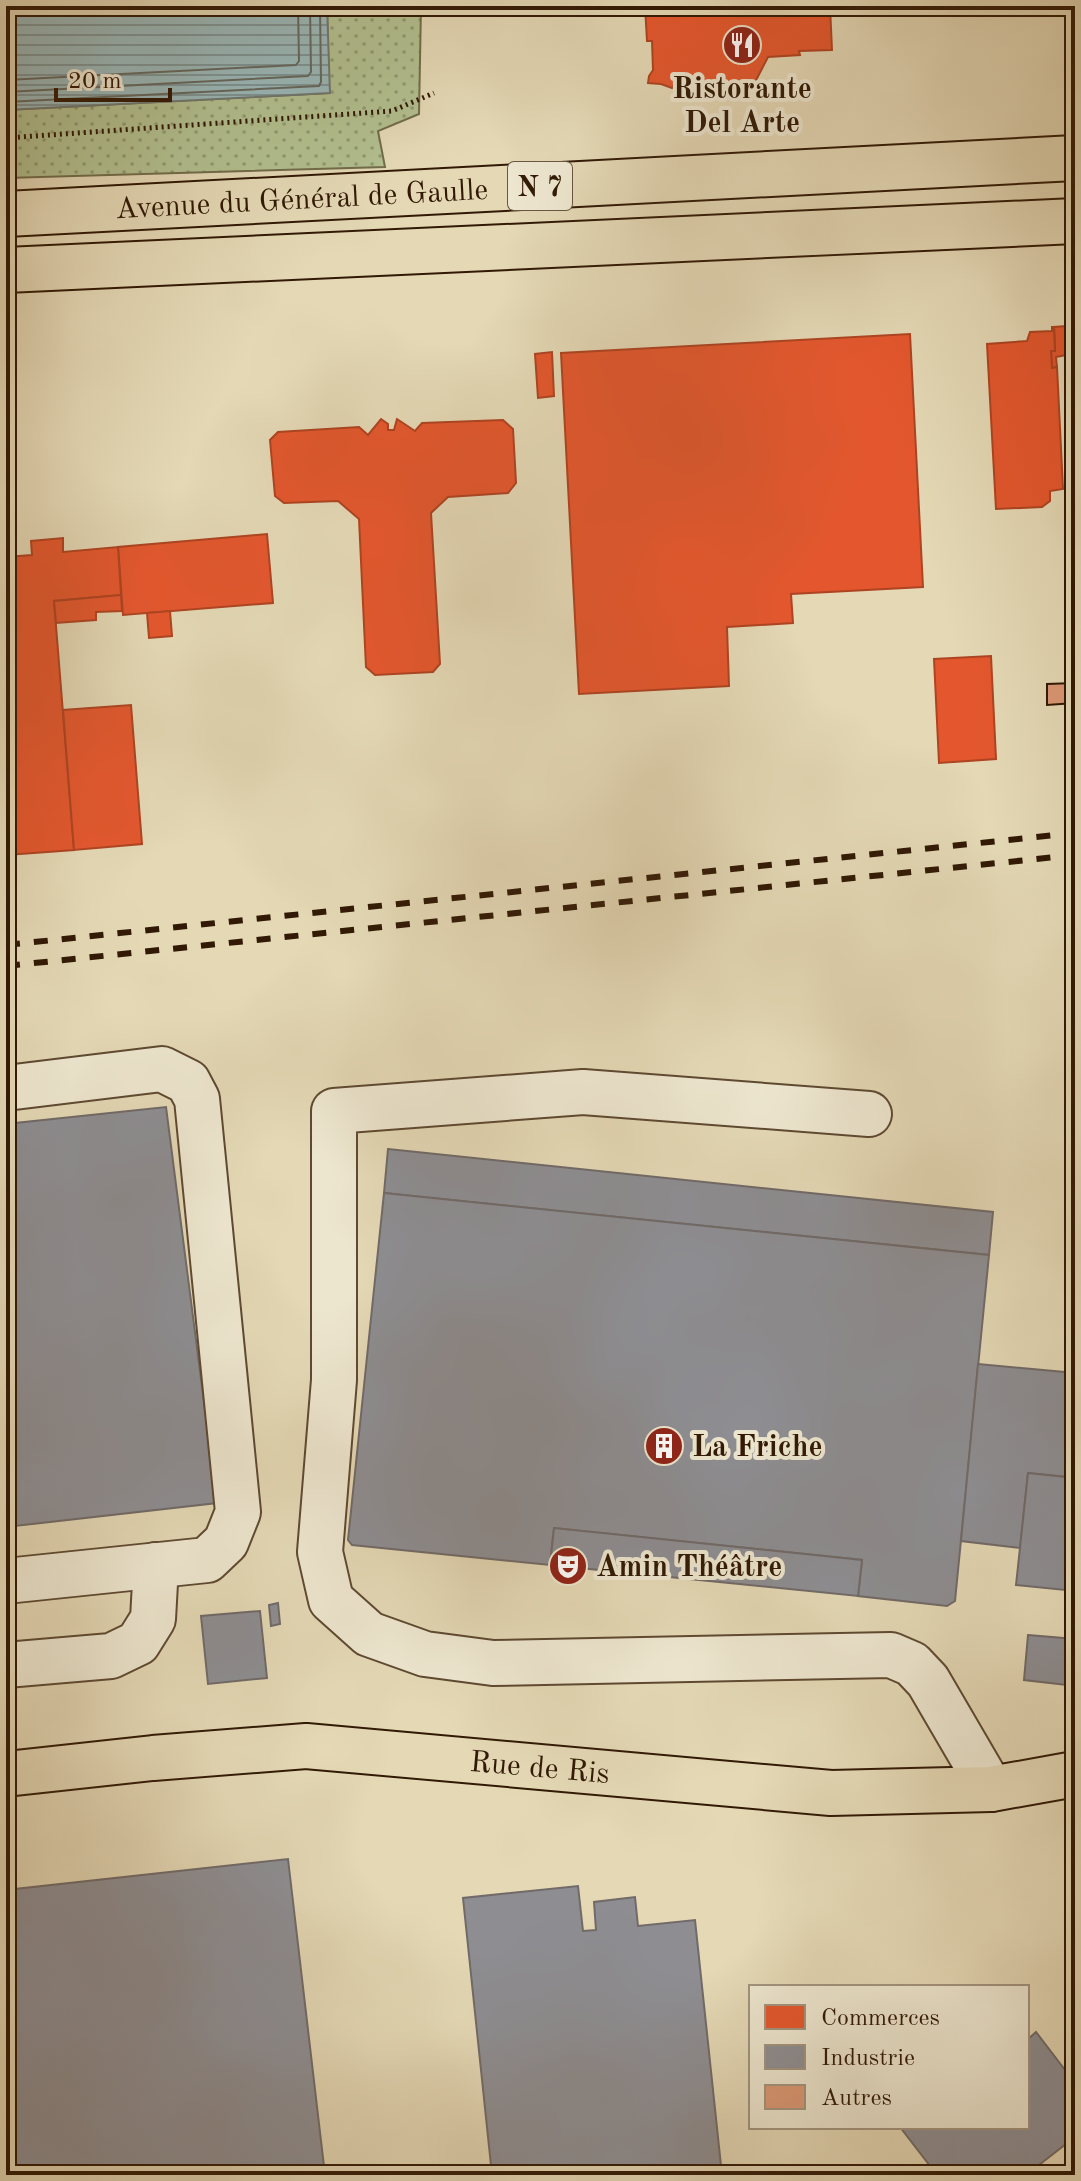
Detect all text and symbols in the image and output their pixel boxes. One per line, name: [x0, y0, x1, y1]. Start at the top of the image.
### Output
restaurant icon: Ristorante Del Arte: [721, 24, 763, 66]
scale bar: [56, 52, 170, 102]
text: 20 m: [68, 70, 122, 94]
place label: Ristorante Del Arte: [672, 75, 812, 139]
road number: N 7: [508, 162, 572, 210]
street label: Avenue du Général de Gaulle: [115, 176, 489, 225]
building icon: La Friche: [643, 1425, 685, 1467]
place label: La Friche: [692, 1433, 823, 1463]
theatre icon: Amin Théâtre: [547, 1545, 589, 1587]
place label: Amin Théâtre: [596, 1553, 782, 1583]
street label: Rue de Ris: [468, 1748, 611, 1790]
legend: [749, 1985, 1029, 2129]
text: Commerces: [821, 2007, 940, 2031]
text: Industrie: [821, 2047, 915, 2071]
text: Autres: [821, 2087, 892, 2111]

